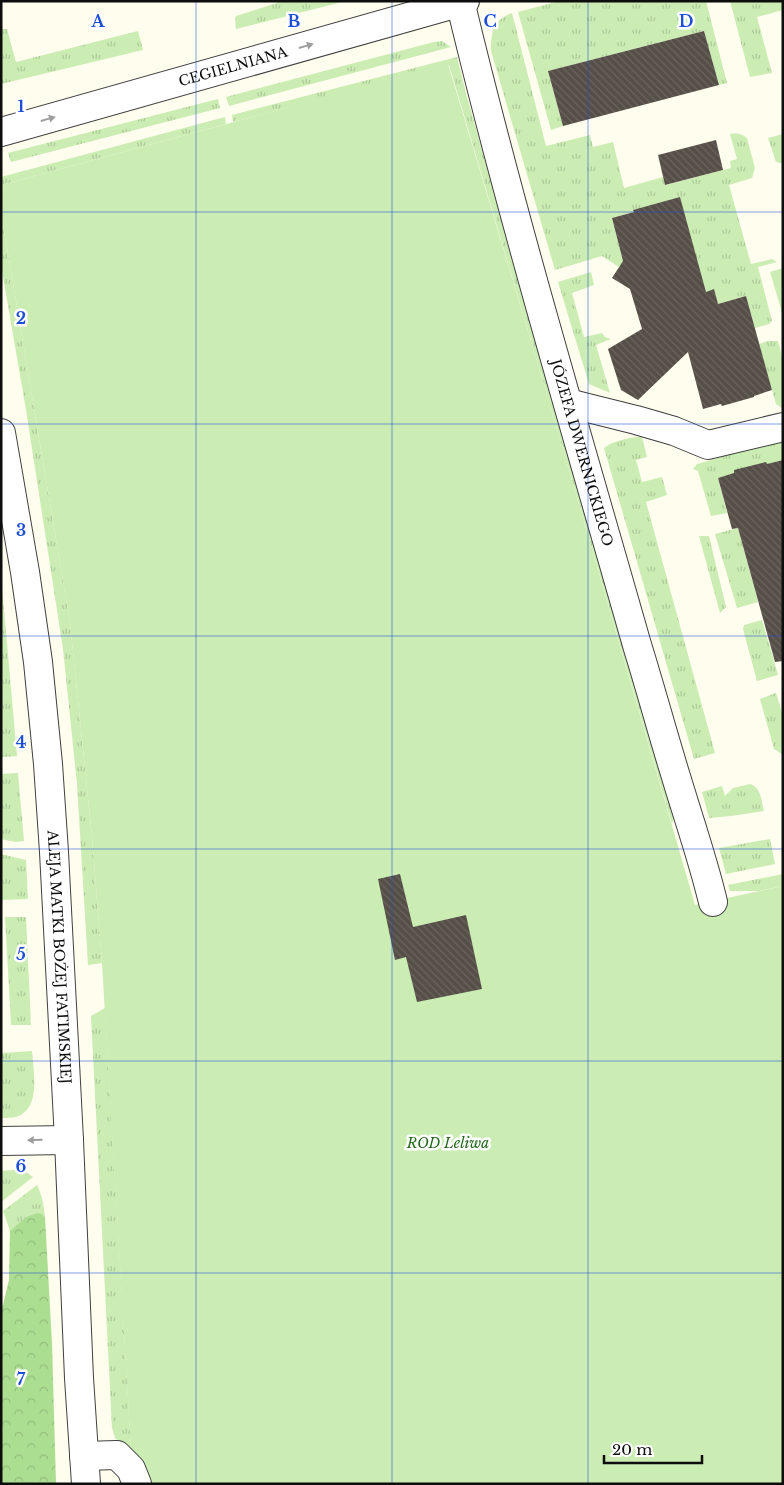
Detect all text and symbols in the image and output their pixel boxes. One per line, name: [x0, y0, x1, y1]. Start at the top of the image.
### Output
text: A: [91, 11, 106, 31]
text: B: [288, 11, 301, 31]
text: C: [483, 11, 497, 31]
text: D: [679, 11, 693, 31]
one-way arrow: [298, 42, 313, 50]
street label: CEGIELNIANA: [176, 43, 290, 90]
text: 1: [18, 96, 25, 116]
one-way arrow: [41, 114, 56, 122]
text: 2: [16, 308, 26, 328]
street label: JÓZEFA DWERNICKIEGO: [546, 355, 617, 548]
text: 3: [16, 520, 26, 540]
text: 4: [16, 732, 26, 752]
street label: ALEJA MATKI BOŻEJ FATIMSKIEJ: [43, 829, 75, 1085]
text: 5: [16, 944, 26, 964]
park label: ROD Leliwa: [406, 1134, 489, 1152]
one-way arrow: [27, 1136, 43, 1144]
text: 6: [16, 1156, 27, 1176]
text: 7: [17, 1369, 26, 1389]
scale bar: [604, 1432, 702, 1464]
text: 20 m: [612, 1440, 652, 1459]

